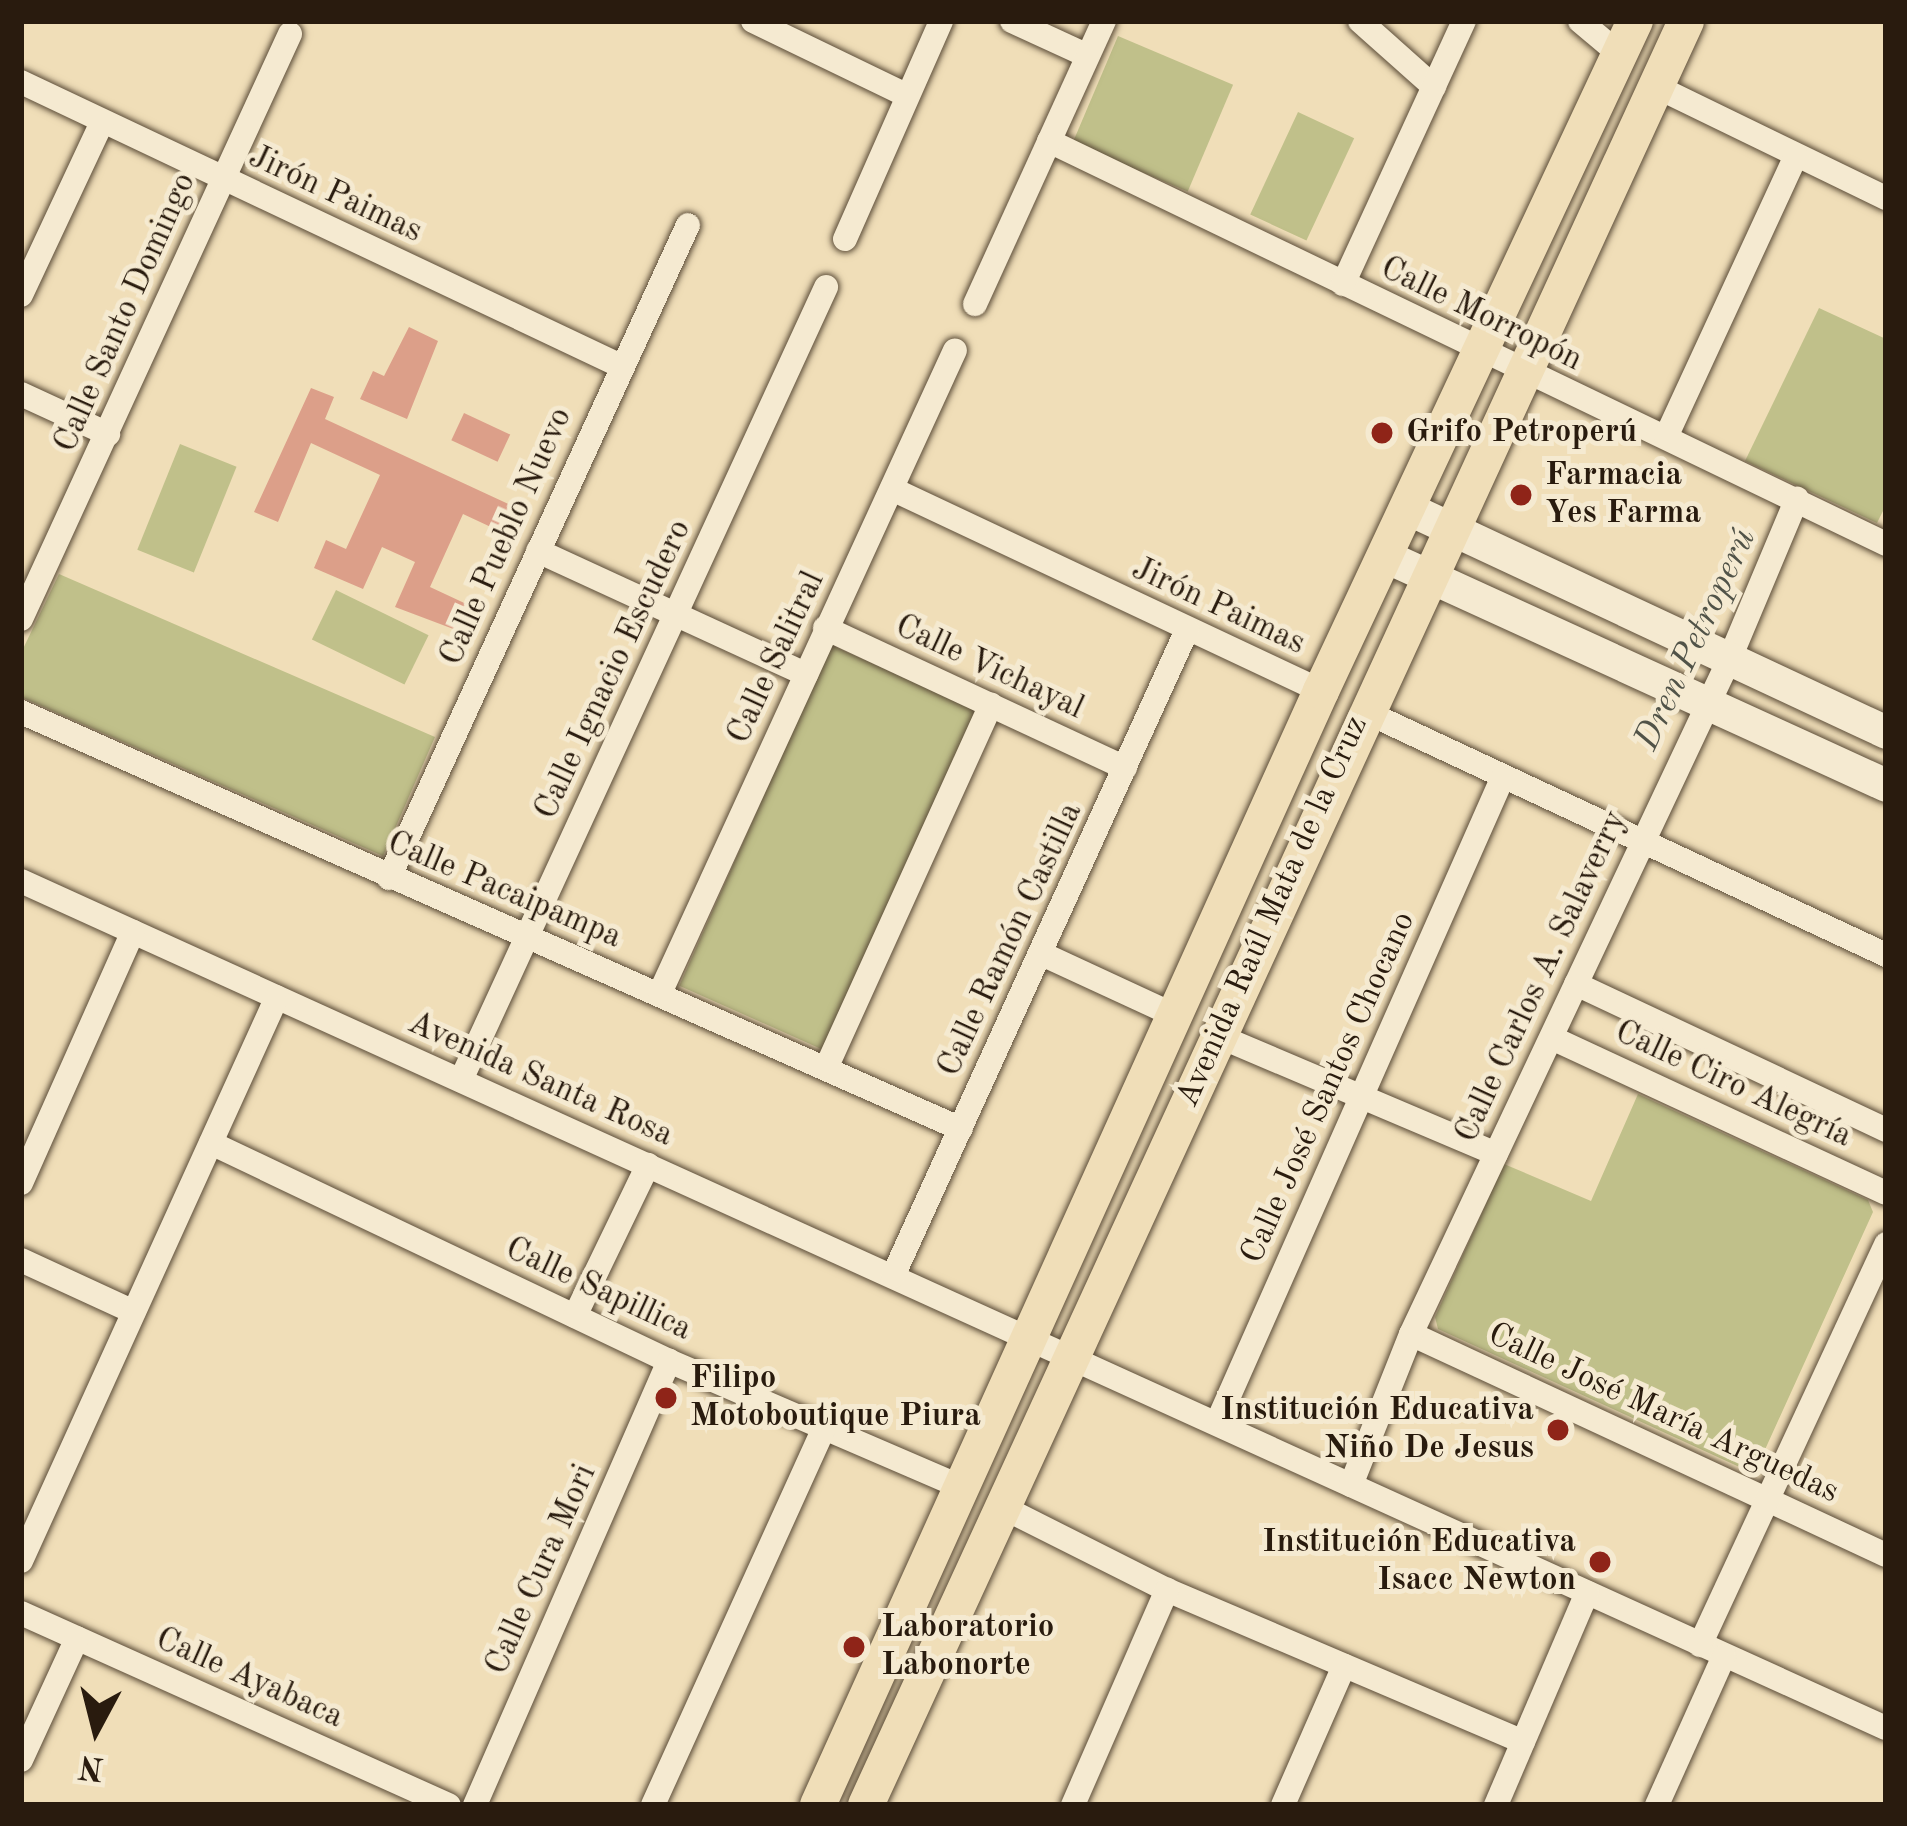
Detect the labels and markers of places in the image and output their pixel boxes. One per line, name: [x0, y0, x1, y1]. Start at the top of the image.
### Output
place label: Grifo Petroperú: [1406, 413, 1637, 453]
marker: Grifo Petroperú: [1369, 420, 1395, 446]
place label: Farmacia Yes Farma: [1545, 456, 1701, 534]
marker: Farmacia Yes Farma: [1508, 482, 1534, 508]
place label: Filipo Motoboutique Piura: [690, 1359, 981, 1437]
marker: Filipo Motoboutique Piura: [653, 1385, 679, 1411]
place label: Institución Educativa Niño De Jesus: [1220, 1391, 1534, 1469]
marker: Institución Educativa Niño De Jesus: [1545, 1417, 1571, 1443]
place label: Institución Educativa Isacc Newton: [1262, 1523, 1576, 1601]
marker: Institución Educativa Isacc Newton: [1587, 1549, 1613, 1575]
place label: Laboratorio Labonorte: [881, 1608, 1054, 1686]
marker: Laboratorio Labonorte: [838, 1631, 870, 1663]

